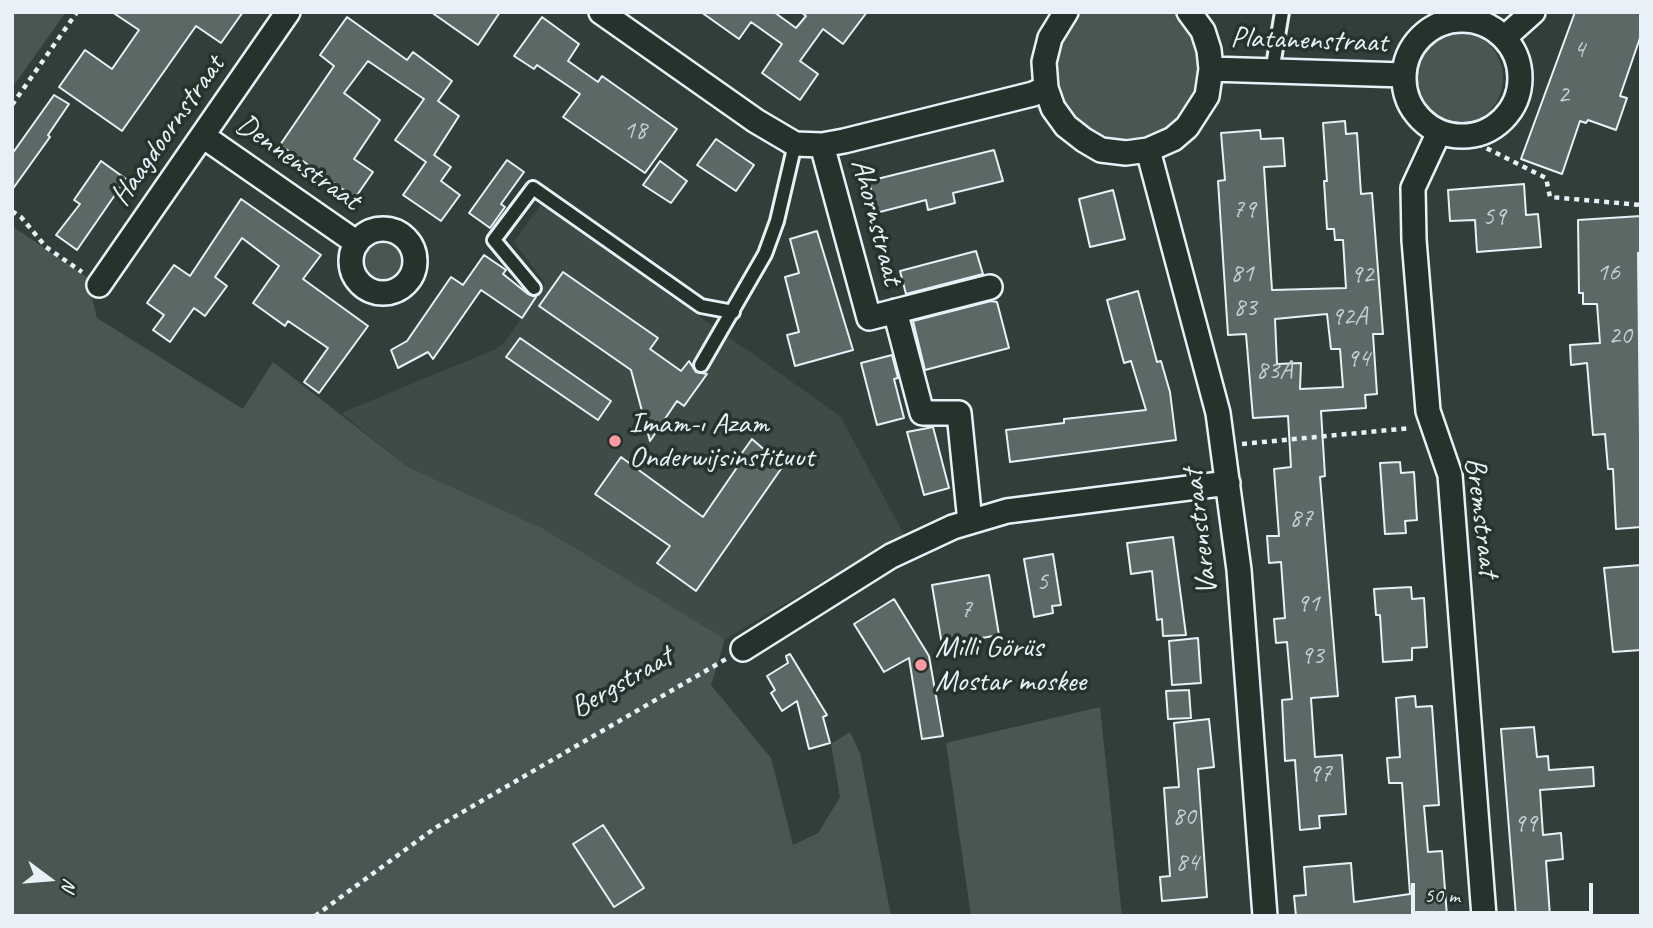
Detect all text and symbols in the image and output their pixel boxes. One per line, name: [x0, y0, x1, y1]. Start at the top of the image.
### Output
street label: Platanenstraat: [1230, 20, 1388, 62]
house number: 4: [1573, 34, 1585, 66]
street label: Haagdoornstraat: [103, 49, 233, 213]
house number: 2: [1557, 79, 1569, 111]
street label: Dennenstraat: [229, 107, 367, 219]
house number: 18: [623, 115, 647, 147]
street label: Ahornstraat: [842, 155, 910, 289]
house number: 79: [1232, 194, 1256, 226]
house number: 59: [1482, 201, 1506, 233]
house number: 16: [1596, 257, 1620, 289]
house number: 81: [1230, 258, 1254, 290]
house number: 92: [1350, 259, 1374, 291]
house number: 83: [1233, 292, 1257, 324]
house number: 92A: [1331, 301, 1367, 333]
house number: 20: [1608, 320, 1632, 352]
house number: 94: [1346, 343, 1370, 375]
house number: 83A: [1256, 355, 1292, 387]
place label: Imam-ı Azam Onderwijsinstituut: [629, 406, 814, 476]
marker: Imam-ı Azam Onderwijsinstituut: [607, 433, 623, 449]
street label: Bremstraat: [1456, 455, 1506, 579]
street label: Varenstraat: [1175, 467, 1227, 597]
house number: 87: [1289, 503, 1313, 535]
house number: 5: [1036, 566, 1048, 598]
house number: 91: [1296, 588, 1320, 620]
house number: 7: [960, 594, 972, 626]
place label: Milli Görüs Mostar moskee: [935, 630, 1086, 700]
street label: Bergstraat: [564, 639, 680, 727]
house number: 93: [1300, 640, 1324, 672]
marker: Milli Görüs Mostar moskee: [913, 657, 929, 673]
house number: 97: [1308, 758, 1332, 790]
house number: 80: [1172, 801, 1196, 833]
house number: 99: [1513, 808, 1537, 840]
north arrow: [14, 844, 84, 914]
house number: 84: [1175, 847, 1199, 879]
scale bar: [1415, 869, 1597, 913]
text: N: [56, 876, 82, 894]
text: 50 m: [1424, 882, 1460, 908]

